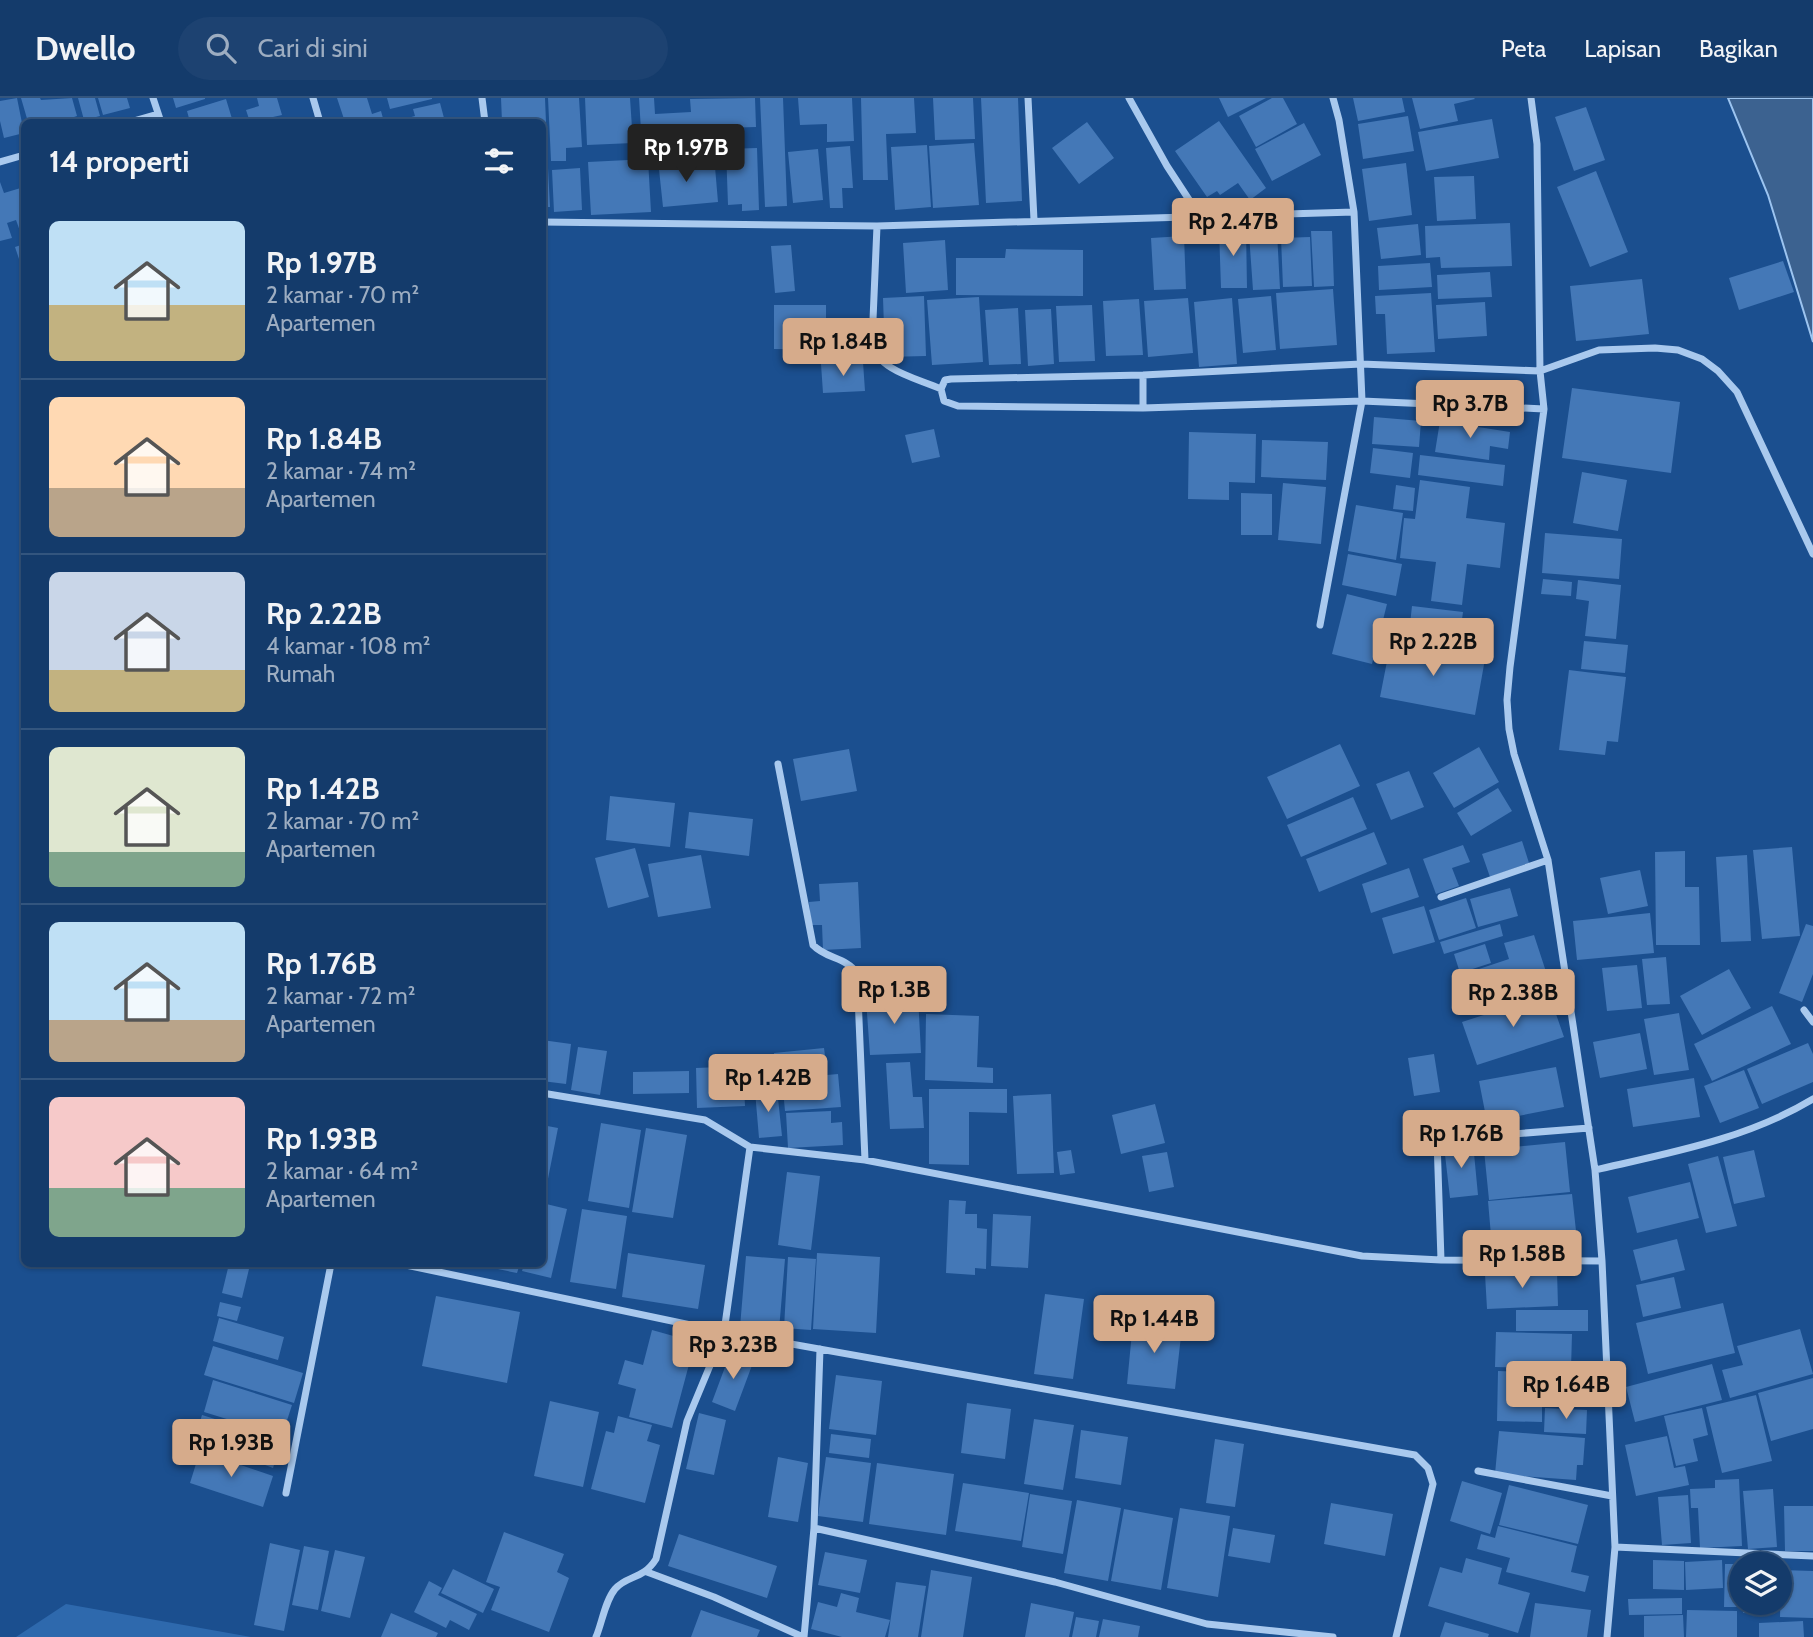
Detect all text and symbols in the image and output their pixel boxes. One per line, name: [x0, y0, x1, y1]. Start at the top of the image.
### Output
search box: [178, 17, 668, 80]
text: Dwello: [35, 28, 136, 68]
icon: search: [202, 29, 240, 67]
text: Cari di sini: [258, 32, 368, 64]
text: Peta: [1501, 34, 1546, 63]
text: Lapisan: [1584, 34, 1661, 63]
text: Bagikan: [1699, 34, 1778, 63]
pin: Rp 1.97B: [614, 125, 758, 184]
text: Rp 1.97B: [644, 133, 728, 161]
icon: filters: [480, 142, 518, 180]
text: 14 properti: [49, 143, 189, 180]
pin: Rp 2.47B: [1161, 198, 1305, 258]
text: Rp 2.47B: [1188, 207, 1278, 235]
text: Rp 1.97B: [266, 244, 377, 281]
icon: home: [105, 249, 189, 333]
text: 2 kamar · 70 m²: [266, 281, 419, 309]
text: Apartemen: [266, 309, 376, 337]
pin: Rp 1.84B: [771, 318, 915, 378]
text: Rp 1.84B: [799, 327, 887, 355]
pin: Rp 3.7B: [1405, 380, 1535, 440]
text: Rp 3.7B: [1432, 389, 1508, 417]
text: Rp 1.84B: [266, 420, 382, 457]
icon: home: [105, 425, 189, 509]
text: 2 kamar · 74 m²: [266, 457, 416, 485]
text: Apartemen: [266, 485, 376, 513]
text: Rp 2.22B: [266, 595, 382, 632]
icon: home: [105, 600, 189, 684]
pin: Rp 2.22B: [1361, 618, 1505, 678]
text: Rp 2.22B: [1389, 627, 1477, 655]
text: 4 kamar · 108 m²: [266, 632, 430, 660]
text: Rumah: [266, 660, 335, 688]
text: Rp 1.42B: [266, 770, 379, 807]
icon: home: [105, 775, 189, 859]
text: 2 kamar · 70 m²: [266, 807, 419, 835]
text: Apartemen: [266, 835, 376, 863]
text: Rp 1.76B: [266, 945, 376, 982]
icon: home: [105, 950, 189, 1034]
pin: Rp 1.3B: [829, 967, 959, 1026]
pin: Rp 2.38B: [1441, 970, 1585, 1029]
text: Rp 1.3B: [858, 975, 930, 1003]
text: Rp 2.38B: [1468, 978, 1558, 1006]
text: 2 kamar · 72 m²: [266, 982, 415, 1010]
text: Apartemen: [266, 1010, 376, 1038]
pin: Rp 1.42B: [696, 1054, 840, 1114]
text: Rp 1.42B: [725, 1063, 812, 1091]
pin: Rp 1.76B: [1389, 1110, 1533, 1170]
text: Rp 1.76B: [1419, 1119, 1503, 1147]
text: Rp 1.93B: [266, 1120, 378, 1157]
icon: home: [105, 1125, 189, 1209]
text: 2 kamar · 64 m²: [266, 1157, 418, 1185]
text: Apartemen: [266, 1185, 376, 1213]
pin: Rp 1.58B: [1450, 1230, 1594, 1290]
text: Rp 1.58B: [1479, 1239, 1565, 1267]
pin: Rp 1.44B: [1082, 1296, 1226, 1355]
text: Rp 1.44B: [1109, 1304, 1199, 1332]
pin: Rp 3.23B: [661, 1322, 805, 1381]
text: Rp 3.23B: [688, 1330, 778, 1358]
pin: Rp 1.64B: [1494, 1362, 1638, 1421]
text: Rp 1.64B: [1522, 1370, 1610, 1398]
pin: Rp 1.93B: [159, 1420, 303, 1479]
text: Rp 1.93B: [188, 1428, 274, 1456]
map controls: [1729, 1552, 1792, 1615]
button: layers: [1729, 1552, 1792, 1615]

